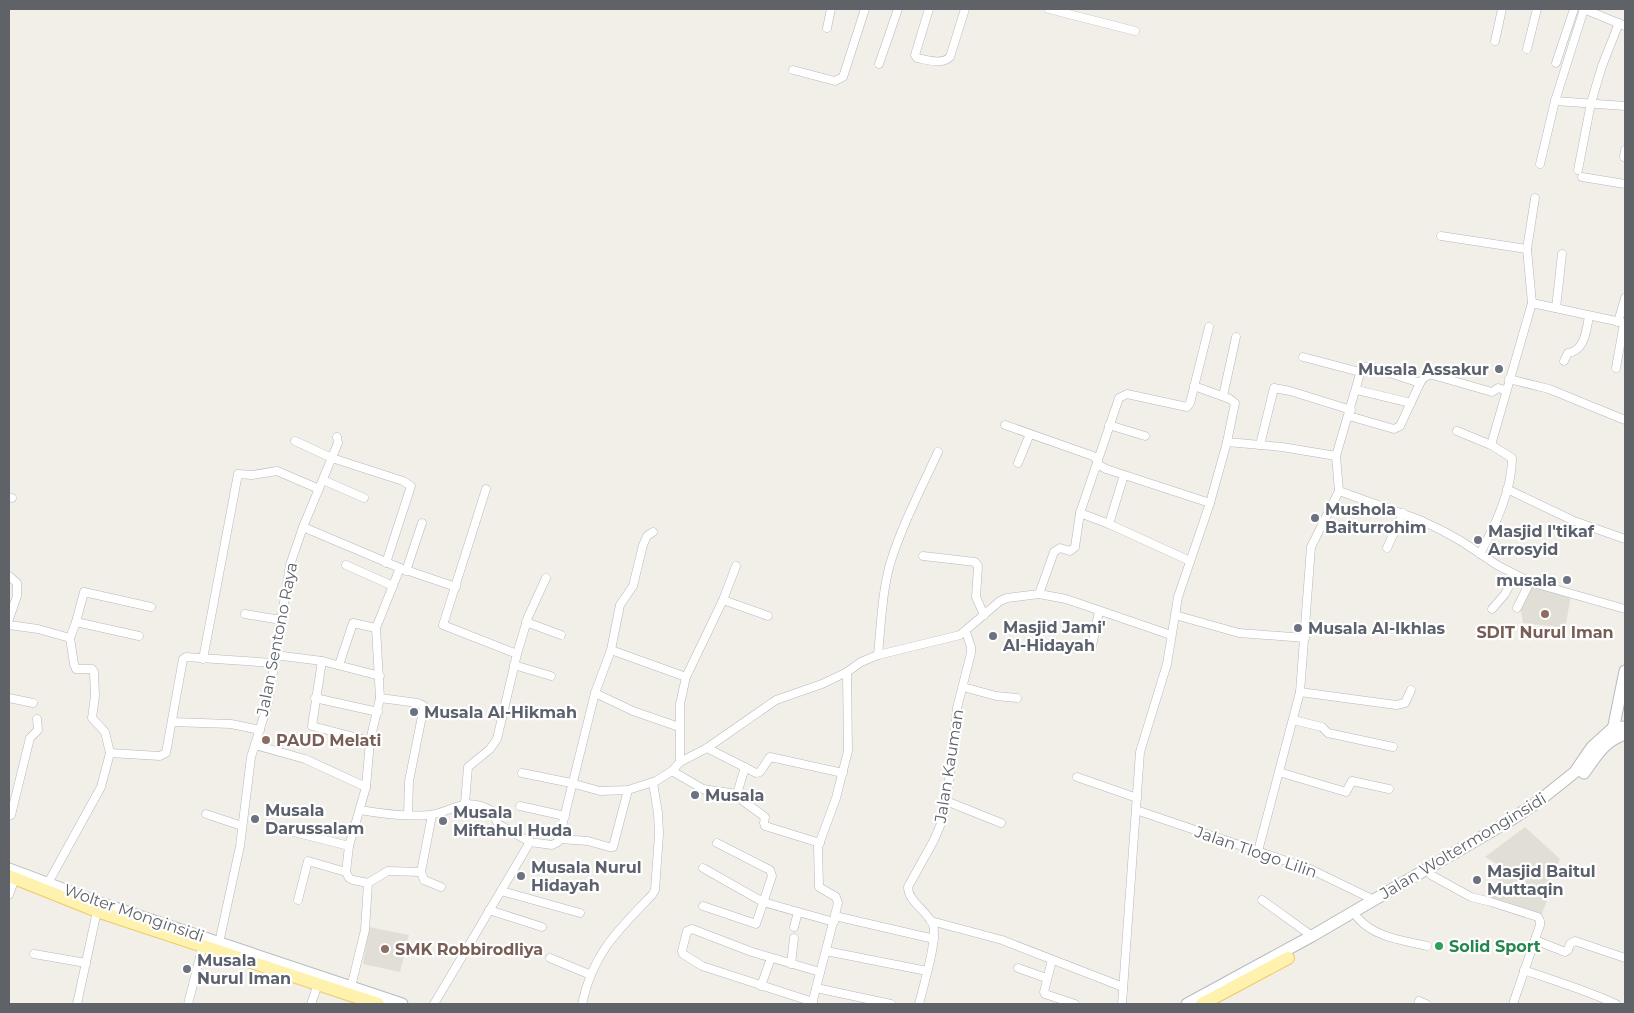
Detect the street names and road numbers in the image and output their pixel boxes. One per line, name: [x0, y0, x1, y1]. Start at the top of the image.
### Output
street label: Jalan Sentono Raya: [253, 561, 301, 718]
street label: Jalan Kauman: [930, 708, 967, 825]
street label: Jalan Woltermonginsidi: [1376, 789, 1550, 904]
street label: Jalan Tlogo Lilin: [1191, 822, 1320, 882]
street label: Wolter Monginsidi: [61, 880, 207, 946]

